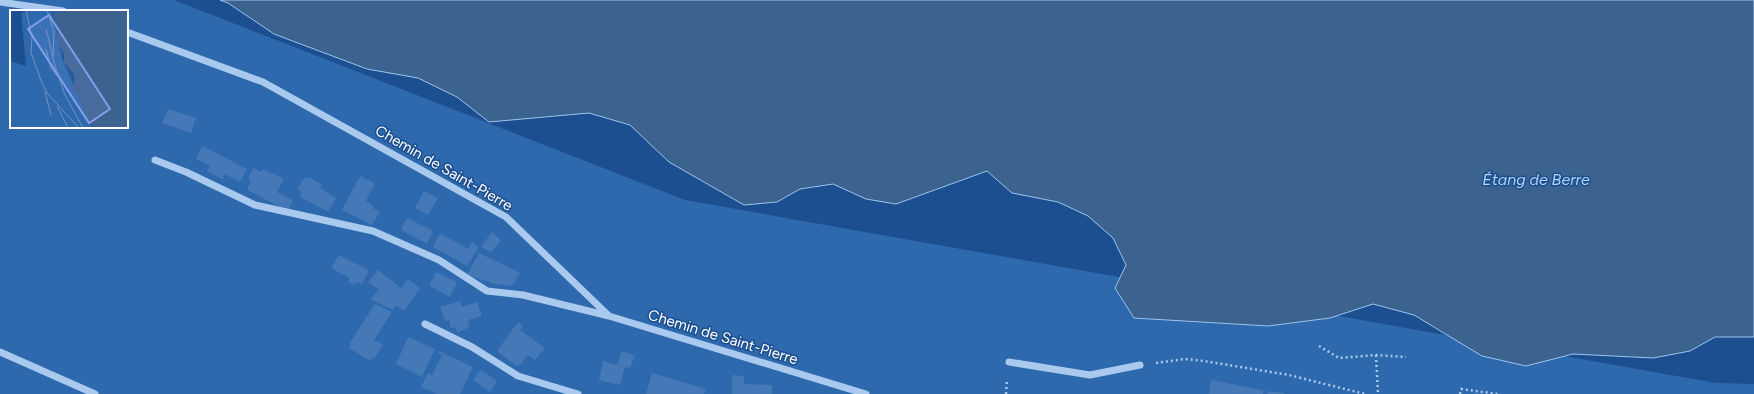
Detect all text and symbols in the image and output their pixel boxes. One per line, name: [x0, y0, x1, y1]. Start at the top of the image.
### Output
inset map: [10, 10, 128, 128]
street label: Chemin de Saint-Pierre: [372, 121, 516, 215]
water label: Étang de Berre: [1482, 170, 1590, 189]
street label: Chemin de Saint-Pierre: [646, 306, 800, 368]

